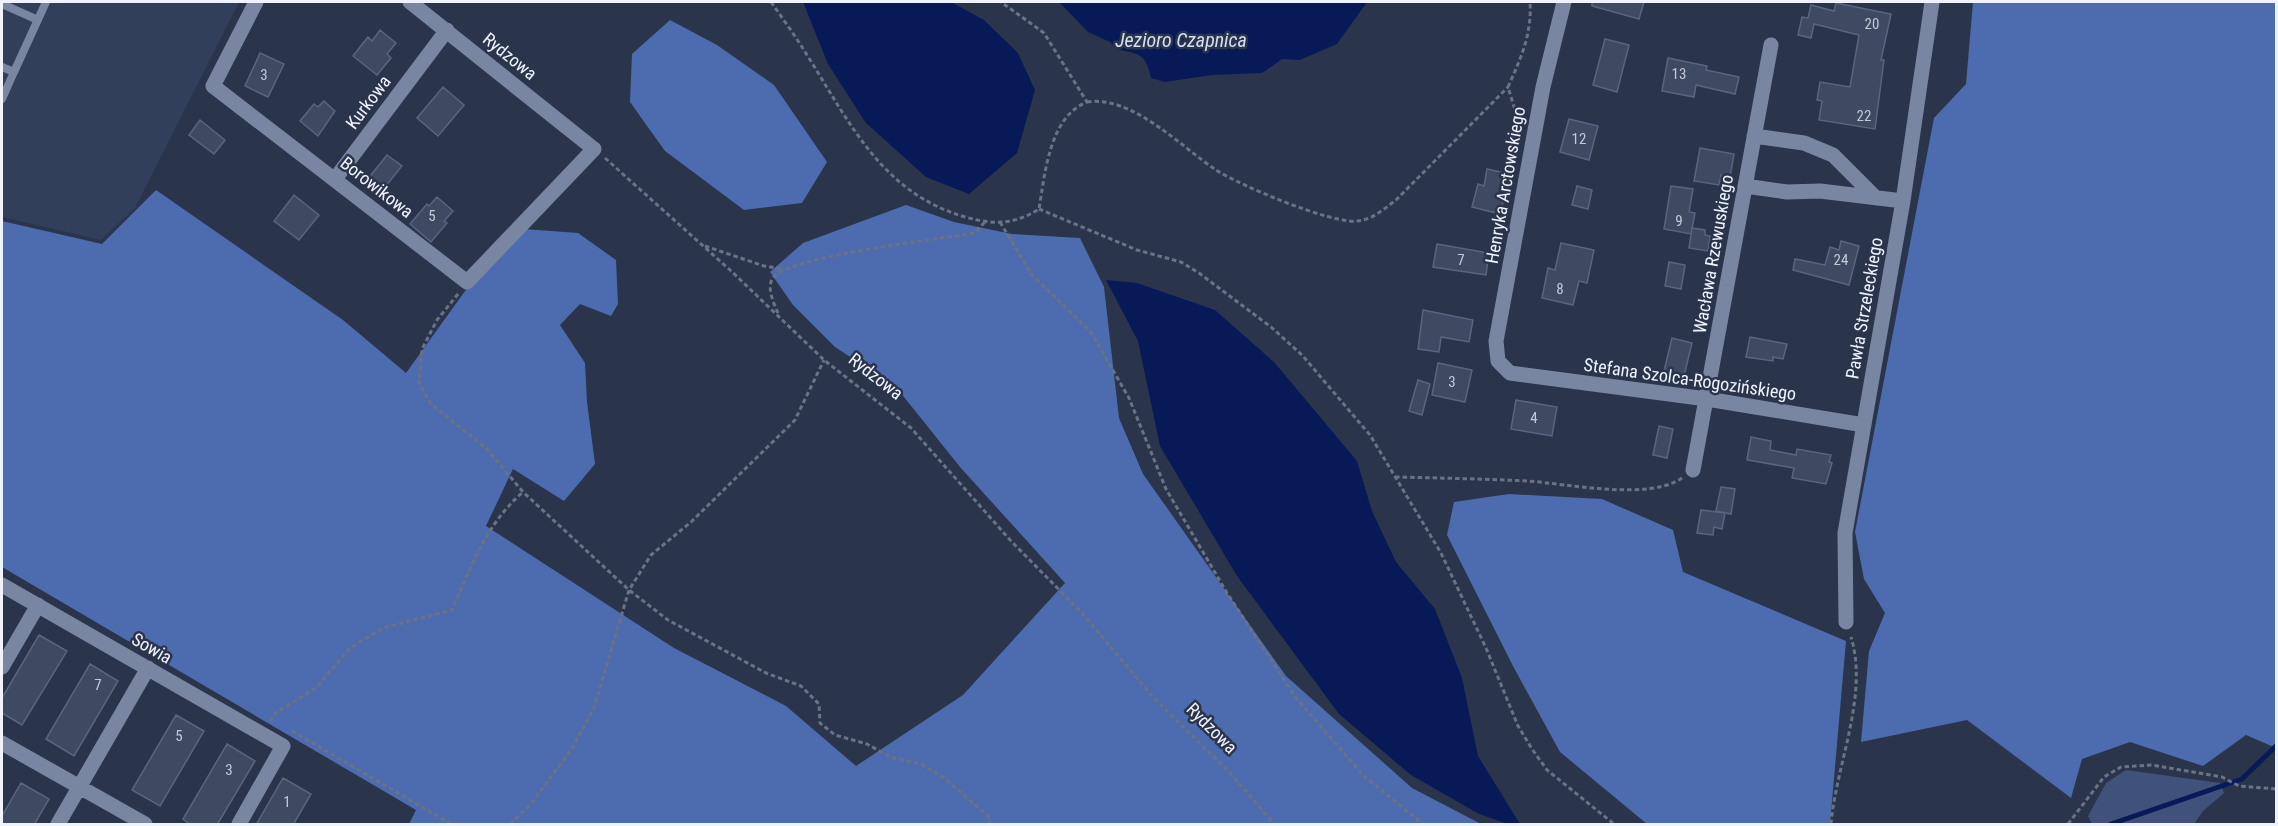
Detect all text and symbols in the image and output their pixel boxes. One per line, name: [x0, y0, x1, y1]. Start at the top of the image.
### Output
house number: 20: [1865, 15, 1879, 33]
street label: Rydzowa: [479, 28, 541, 84]
water label: Jezioro Czapnica: [1115, 28, 1247, 52]
house number: 13: [1672, 65, 1686, 83]
house number: 3: [260, 66, 268, 84]
street label: Kurkowa: [341, 71, 395, 133]
street label: Henryka Arctowskiego: [1481, 105, 1529, 265]
house number: 22: [1857, 107, 1871, 125]
house number: 12: [1572, 130, 1586, 148]
street label: Borowikowa: [336, 152, 418, 222]
street label: Wacława Rzewuskiego: [1689, 173, 1737, 335]
house number: 5: [428, 207, 436, 225]
house number: 9: [1675, 212, 1683, 230]
street label: Pawła Strzeleckiego: [1841, 236, 1887, 380]
house number: 7: [1457, 251, 1465, 269]
house number: 24: [1834, 251, 1848, 269]
house number: 8: [1556, 280, 1564, 298]
street label: Rydzowa: [845, 348, 907, 404]
street label: Stefana Szolca-Rogozińskiego: [1582, 354, 1798, 404]
house number: 3: [1448, 373, 1456, 391]
house number: 4: [1530, 409, 1538, 427]
street label: Sowia: [128, 628, 176, 668]
house number: 7: [94, 676, 102, 694]
street label: Rydzowa: [1182, 698, 1242, 758]
house number: 5: [175, 727, 183, 745]
house number: 3: [225, 761, 233, 779]
house number: 1: [283, 793, 291, 811]

